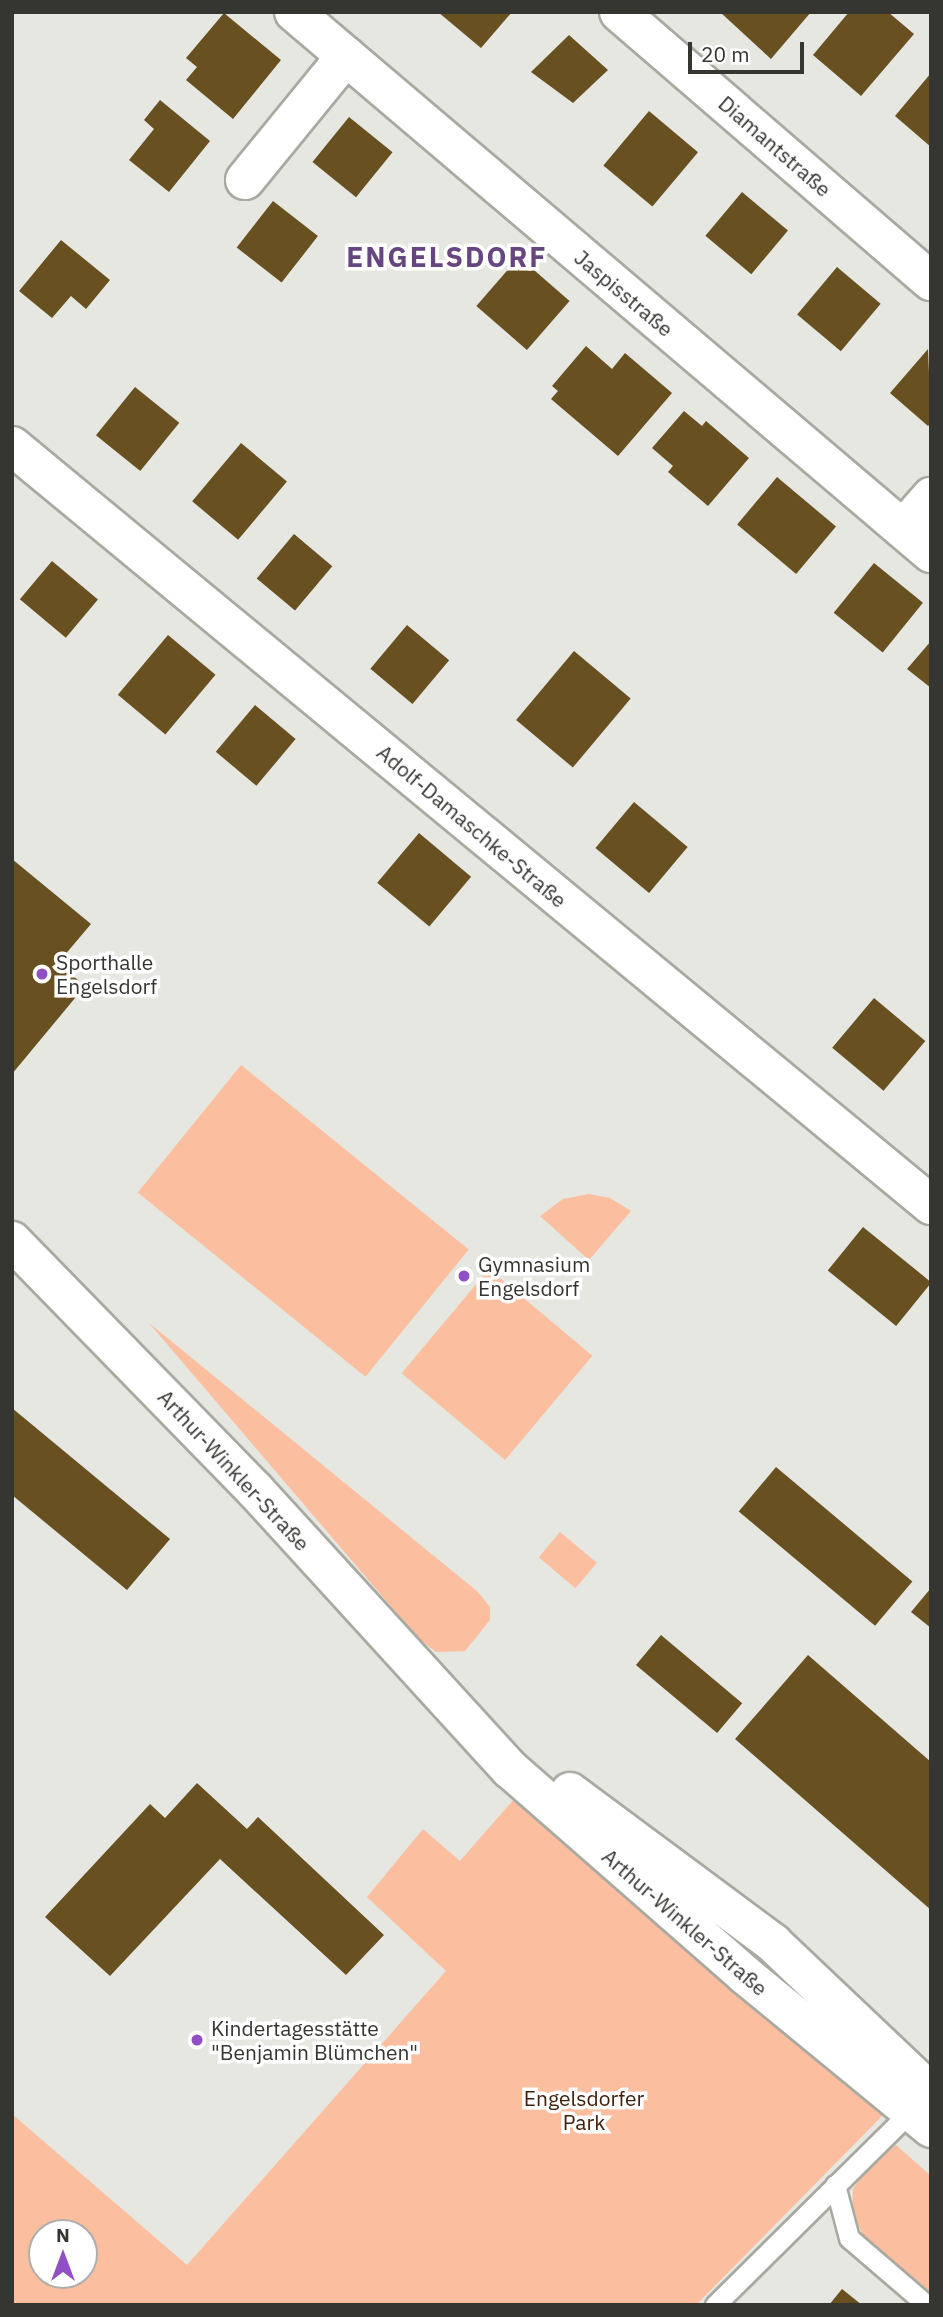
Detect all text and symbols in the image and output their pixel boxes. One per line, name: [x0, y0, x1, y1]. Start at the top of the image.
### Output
scale bar: [691, 28, 806, 72]
text: 20 m: [701, 40, 750, 68]
street label: Diamantstraße: [714, 90, 836, 202]
district label: ENGELSDORF: [348, 240, 546, 274]
street label: Jaspisstraße: [570, 244, 678, 342]
street label: Adolf-Damaschke-Straße: [372, 739, 572, 913]
place label: Sporthalle Engelsdorf: [56, 949, 157, 999]
marker: Sporthalle Engelsdorf: [34, 966, 50, 982]
place label: Gymnasium Engelsdorf: [478, 1251, 590, 1301]
marker: Gymnasium Engelsdorf: [456, 1268, 472, 1284]
street label: Arthur-Winkler-Straße: [153, 1384, 315, 1556]
street label: Arthur-Winkler-Straße: [597, 1843, 773, 2001]
place label: Kindertagesstätte "Benjamin Blümchen": [211, 2015, 418, 2065]
marker: Kindertagesstätte "Benjamin Blümchen": [189, 2032, 205, 2048]
park label: Engelsdorfer Park: [524, 2085, 644, 2135]
north arrow: [28, 2219, 98, 2289]
text: N: [56, 2223, 70, 2247]

